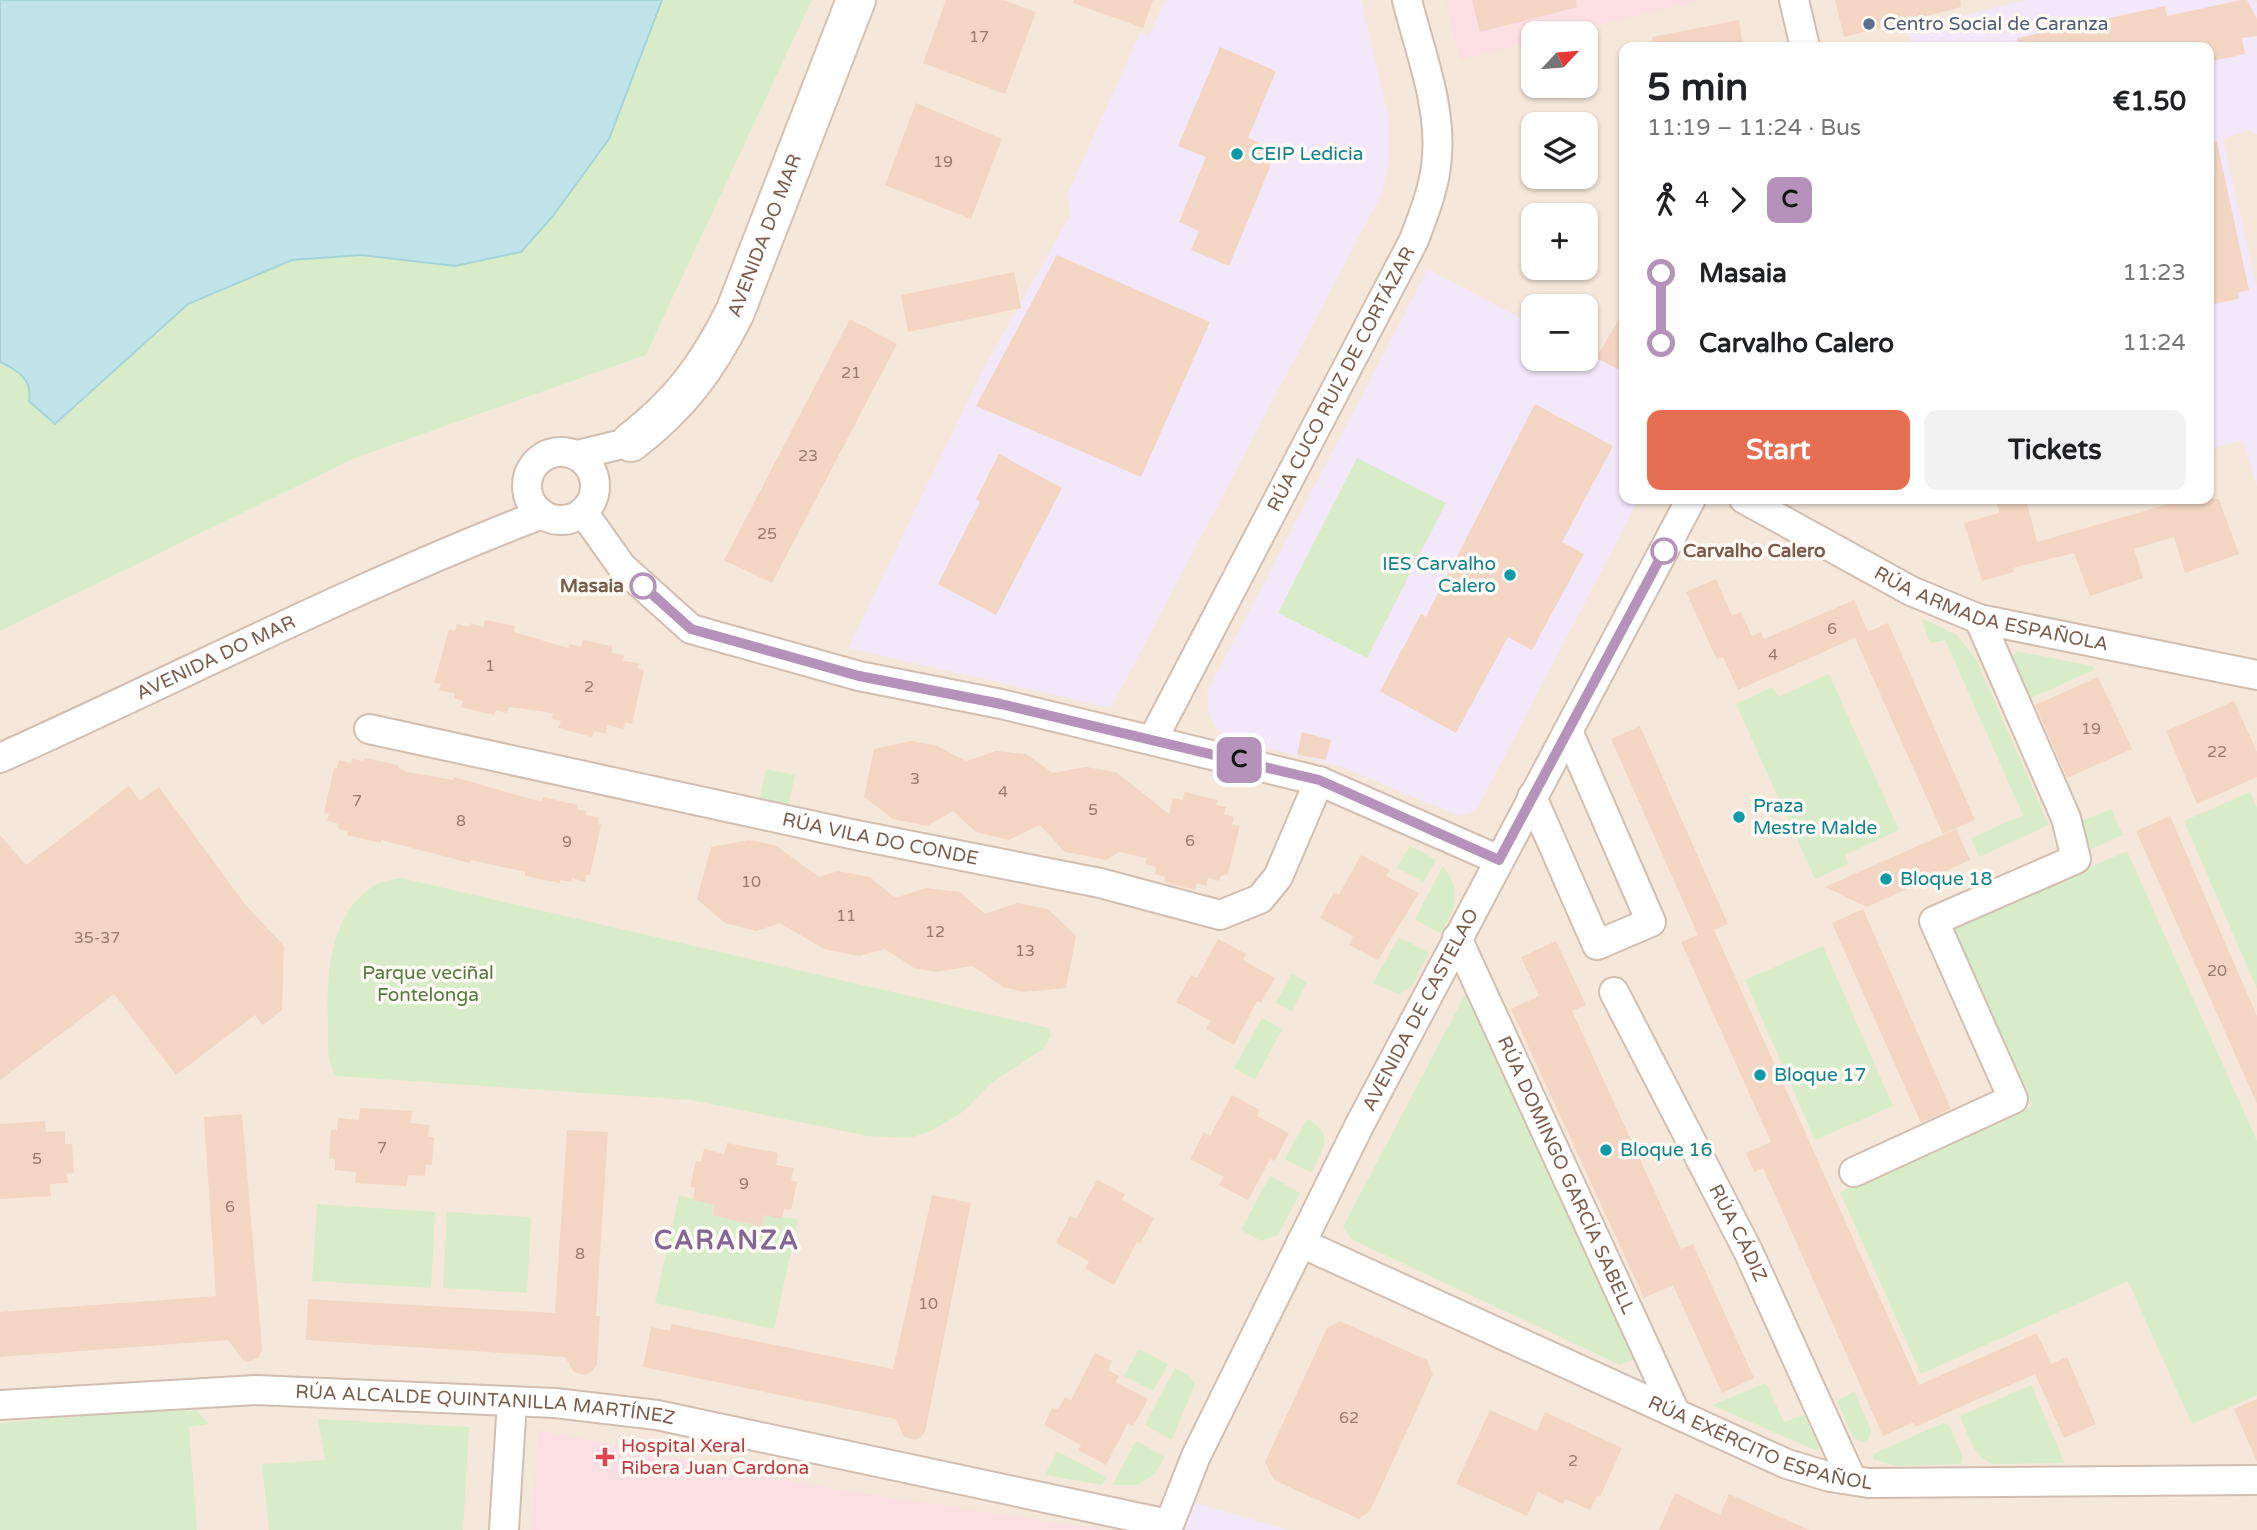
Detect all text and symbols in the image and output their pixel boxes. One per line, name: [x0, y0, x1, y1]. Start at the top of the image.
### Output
place label: Centro Social de Caranza: [1883, 13, 2108, 35]
marker: Centro Social de Caranza: [1861, 16, 1877, 32]
north arrow: [1521, 21, 1598, 98]
map controls: [1521, 21, 1598, 371]
house number: 17: [969, 27, 989, 47]
text: 5 min: [1647, 65, 1748, 111]
text: €1.50: [2113, 86, 2186, 117]
button: layers: [1521, 112, 1598, 189]
text: 11:19 – 11:24 · Bus: [1647, 114, 1861, 142]
place label: CEIP Ledicia: [1251, 143, 1363, 165]
marker: CEIP Ledicia: [1229, 146, 1245, 162]
street label: AVENIDA DO MAR: [723, 151, 806, 320]
house number: 19: [933, 152, 953, 172]
icon: walk: [1647, 181, 1685, 219]
icon: forward: [1719, 181, 1757, 219]
text: C: [1781, 185, 1798, 214]
text: 4: [1695, 186, 1709, 214]
button: +: [1521, 203, 1598, 280]
street label: RÚA CUCO RUIZ DE CORTÁZAR: [1263, 243, 1419, 515]
text: Masaia: [1699, 258, 1787, 289]
text: 11:23: [2122, 259, 2186, 287]
button: −: [1521, 294, 1598, 371]
text: Carvalho Calero: [1699, 328, 1894, 359]
text: 11:24: [2122, 329, 2186, 357]
house number: 21: [841, 363, 861, 383]
button: Start: [1647, 410, 1910, 490]
button: Tickets: [1924, 410, 2186, 490]
house number: 23: [798, 446, 818, 466]
house number: 25: [757, 524, 777, 544]
marker: Carvalho Calero: [1651, 538, 1677, 564]
place label: Carvalho Calero: [1683, 540, 1826, 562]
place label: IES Carvalho Calero: [1382, 553, 1496, 597]
street label: RÚA ARMADA ESPAÑOLA: [1870, 562, 2110, 656]
marker: IES Carvalho Calero: [1502, 567, 1518, 583]
marker: Masaia: [630, 573, 656, 599]
place label: Masaia: [560, 575, 624, 597]
street label: AVENIDA DO MAR: [133, 611, 299, 704]
house number: 6: [1827, 619, 1837, 639]
house number: 4: [1768, 645, 1778, 665]
house number: 1: [485, 656, 495, 676]
house number: 2: [584, 677, 594, 697]
house number: 19: [2081, 719, 2101, 739]
line badge: C: [1216, 737, 1262, 783]
house number: 22: [2207, 742, 2227, 762]
text: C: [1231, 745, 1247, 774]
house number: 3: [910, 769, 920, 789]
house number: 4: [998, 782, 1008, 802]
house number: 7: [352, 791, 362, 811]
place label: Praza Mestre Malde: [1753, 795, 1877, 839]
house number: 5: [1088, 800, 1098, 820]
street label: RÚA VILA DO CONDE: [780, 808, 980, 870]
marker: Praza Mestre Malde: [1731, 809, 1747, 825]
house number: 8: [456, 811, 466, 831]
house number: 6: [1185, 831, 1195, 851]
house number: 9: [562, 832, 572, 852]
place label: Bloque 18: [1900, 868, 1993, 890]
marker: Bloque 18: [1878, 871, 1894, 887]
house number: 10: [741, 872, 761, 892]
street label: AVENIDA DE CASTELAO: [1358, 905, 1483, 1115]
house number: 11: [836, 906, 856, 926]
house number: 12: [925, 922, 945, 942]
house number: 35-37: [74, 928, 120, 948]
house number: 13: [1015, 941, 1035, 961]
house number: 20: [2207, 961, 2227, 981]
park label: Parque veciñal Fontelonga: [362, 962, 494, 1006]
street label: RÚA DOMINGO GARCÍA SABELL: [1493, 1033, 1639, 1318]
place label: Bloque 17: [1774, 1064, 1866, 1086]
marker: Bloque 17: [1752, 1067, 1768, 1083]
house number: 7: [377, 1138, 387, 1158]
place label: Bloque 16: [1620, 1139, 1713, 1161]
marker: Bloque 16: [1598, 1142, 1614, 1158]
house number: 5: [32, 1149, 42, 1169]
house number: 9: [739, 1174, 749, 1194]
street label: RÚA CÁDIZ: [1704, 1181, 1771, 1285]
house number: 6: [225, 1197, 235, 1217]
district label: CARANZA: [654, 1225, 800, 1256]
house number: 8: [575, 1244, 585, 1264]
house number: 10: [918, 1294, 938, 1314]
street label: RÚA ALCALDE QUINTANILLA MARTÍNEZ: [295, 1380, 677, 1429]
street label: RÚA EXÉRCITO ESPAÑOL: [1645, 1391, 1874, 1494]
house number: 62: [1339, 1408, 1359, 1428]
place label: Hospital Xeral Ribera Juan Cardona: [621, 1435, 809, 1479]
marker: Hospital Xeral Ribera Juan Cardona: [595, 1447, 615, 1467]
house number: 2: [1568, 1451, 1578, 1471]

